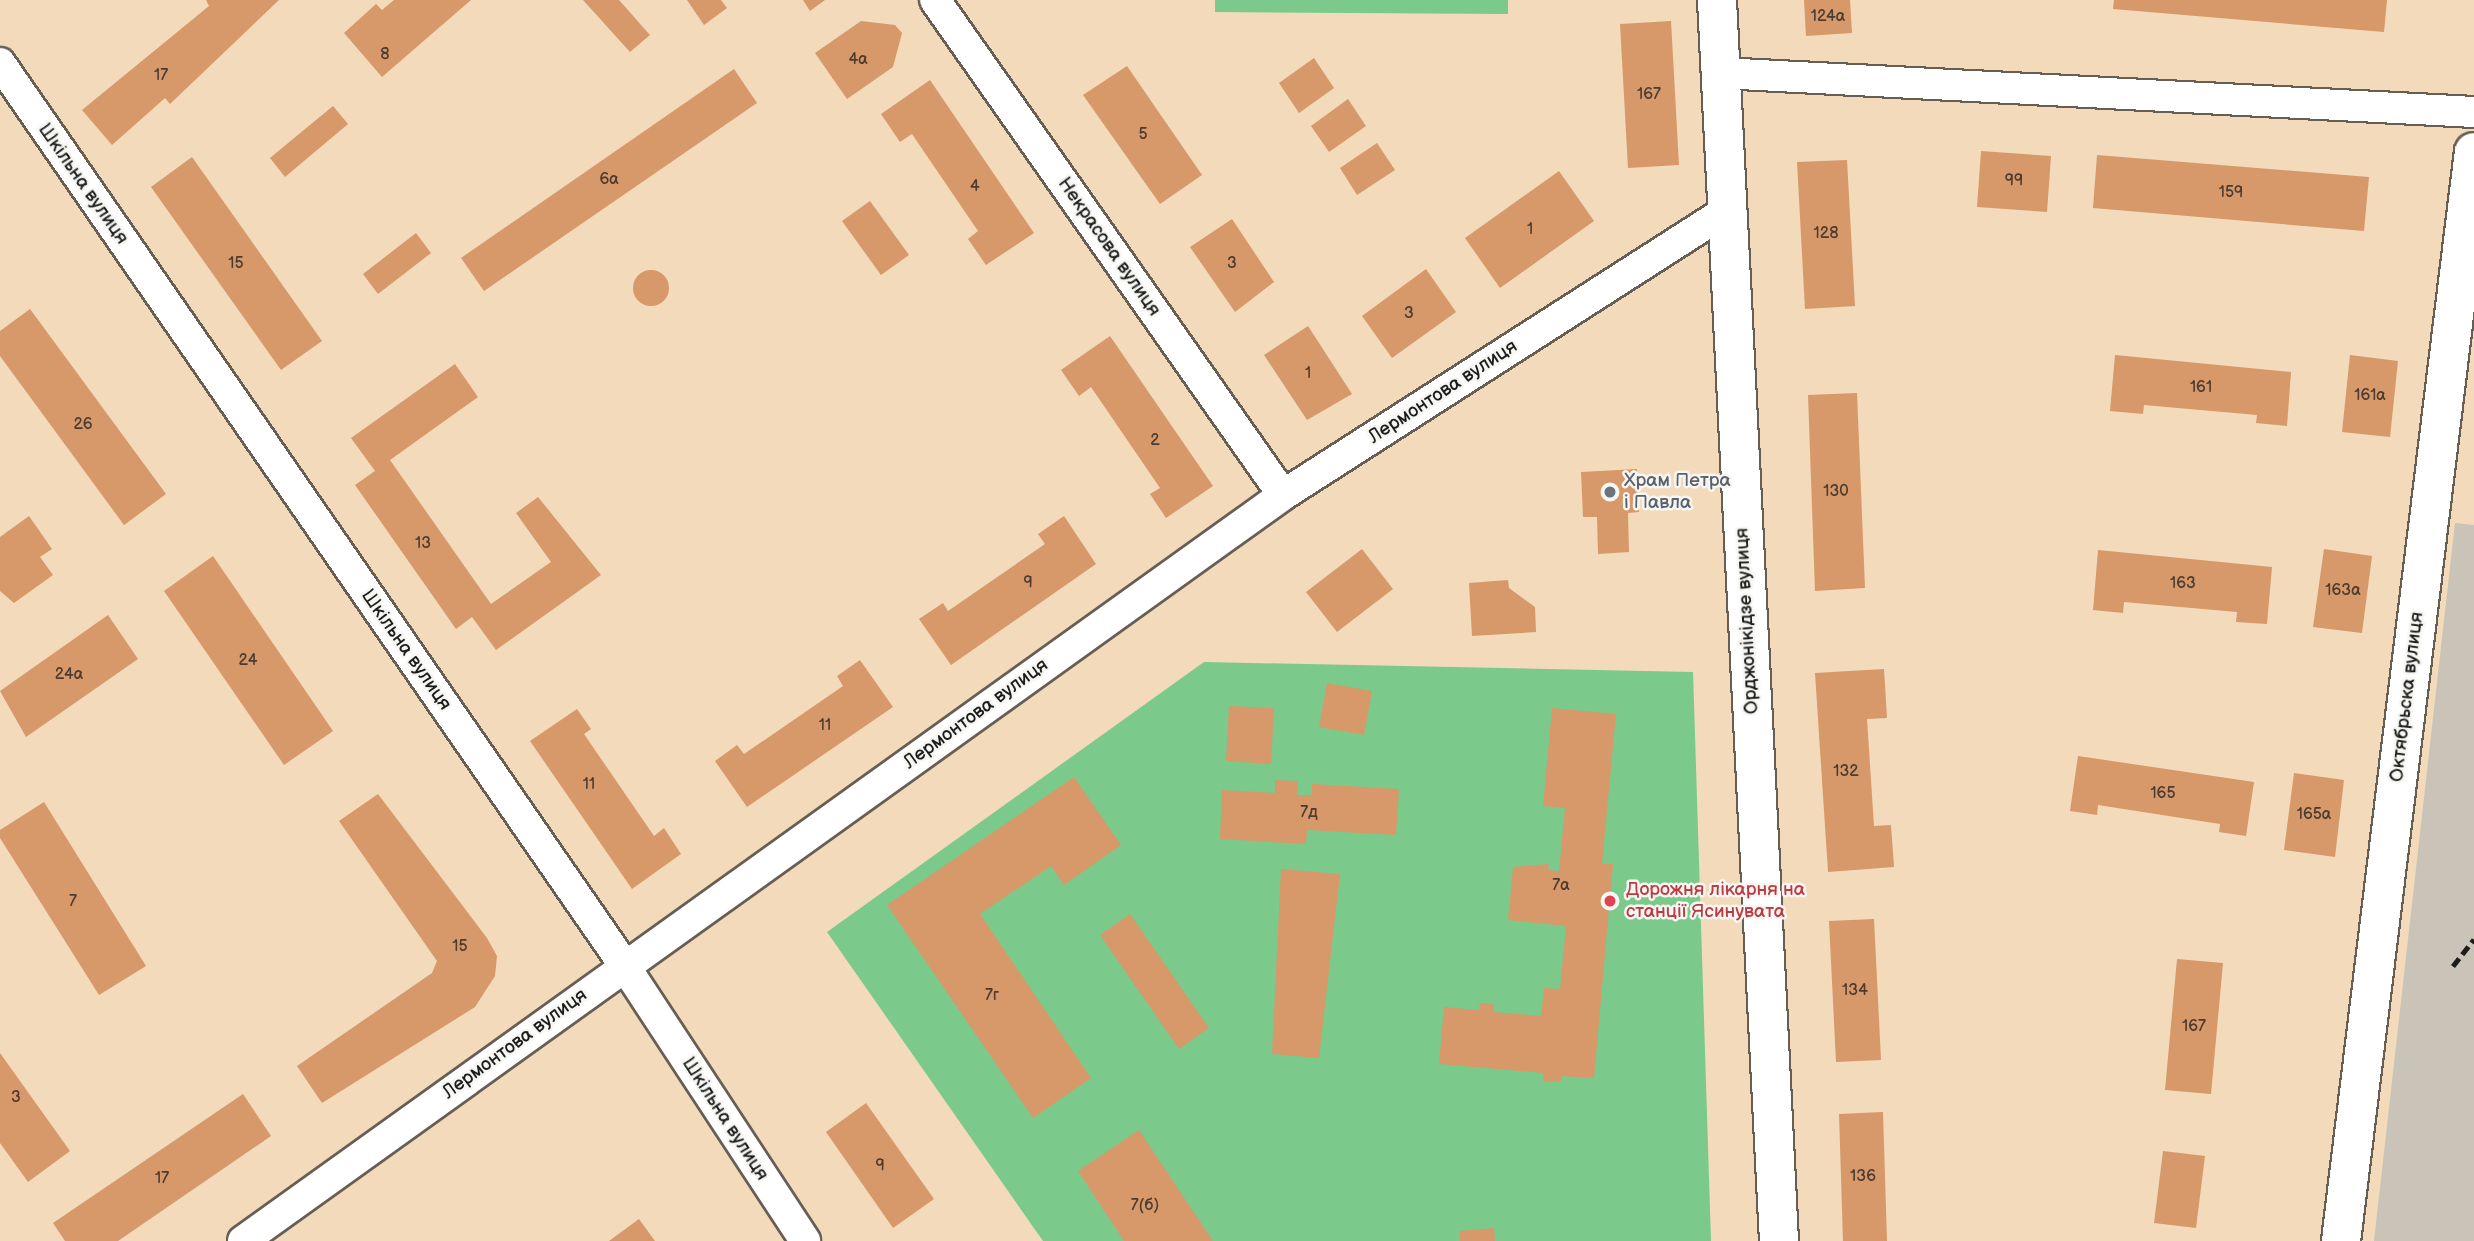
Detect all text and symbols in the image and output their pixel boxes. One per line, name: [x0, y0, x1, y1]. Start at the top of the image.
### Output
house number: 124а: [1811, 7, 1845, 27]
house number: 8: [380, 45, 390, 65]
house number: 4а: [848, 50, 868, 70]
house number: 17: [154, 66, 168, 86]
house number: 167: [1637, 85, 1661, 105]
street label: Шкільна вулиця: [33, 119, 133, 249]
house number: 5: [1138, 125, 1148, 145]
house number: 6а: [599, 170, 619, 190]
house number: 99: [2005, 171, 2023, 191]
street label: Некрасова вулиця: [1053, 173, 1165, 321]
house number: 4: [970, 177, 980, 197]
house number: 159: [2219, 183, 2243, 203]
house number: 1: [1527, 220, 1533, 240]
house number: 128: [1814, 224, 1838, 244]
house number: 15: [228, 254, 244, 274]
house number: 3: [1227, 254, 1237, 274]
house number: 3: [1404, 304, 1414, 324]
street label: Лермонтова вулиця: [1364, 335, 1522, 449]
house number: 1: [1305, 364, 1311, 384]
house number: 161: [2190, 378, 2212, 398]
house number: 161а: [2354, 386, 2386, 406]
house number: 26: [73, 415, 93, 435]
house number: 2: [1150, 431, 1160, 451]
place label: Храм Петра і Павла: [1624, 470, 1731, 514]
house number: 130: [1823, 482, 1849, 502]
marker: Храм Петра і Павла: [1602, 484, 1618, 500]
street label: Орджонікідзе вулиця: [1731, 527, 1763, 715]
house number: 13: [415, 534, 431, 554]
house number: 9: [1023, 573, 1033, 593]
house number: 163: [2170, 574, 2196, 594]
house number: 163а: [2325, 581, 2361, 601]
street label: Шкільна вулиця: [356, 585, 456, 715]
street label: Октябрьска вулиця: [2385, 611, 2429, 783]
house number: 24: [239, 651, 257, 671]
street label: Лермонтова вулиця: [899, 654, 1053, 774]
house number: 24а: [55, 665, 83, 685]
house number: 11: [819, 716, 831, 736]
house number: 132: [1833, 762, 1859, 782]
house number: 11: [583, 775, 595, 795]
house number: 165: [2150, 784, 2176, 804]
house number: 7д: [1300, 803, 1318, 823]
house number: 165а: [2297, 805, 2331, 825]
house number: 7а: [1552, 876, 1570, 896]
place label: Дорожня лікарня на станції Ясинувата: [1626, 879, 1805, 923]
marker: Дорожня лікарня на станції Ясинувата: [1600, 891, 1620, 911]
house number: 7: [69, 892, 77, 912]
house number: 15: [452, 937, 468, 957]
house number: 134: [1842, 981, 1868, 1001]
street label: Лермонтова вулиця: [438, 984, 592, 1104]
house number: 7г: [985, 986, 999, 1006]
house number: 167: [2182, 1017, 2206, 1037]
street label: Шкільна вулиця: [677, 1053, 773, 1185]
house number: 3: [11, 1088, 21, 1108]
house number: 9: [875, 1156, 885, 1176]
house number: 136: [1850, 1167, 1876, 1187]
house number: 17: [155, 1169, 169, 1189]
house number: 7(б): [1131, 1196, 1159, 1216]

